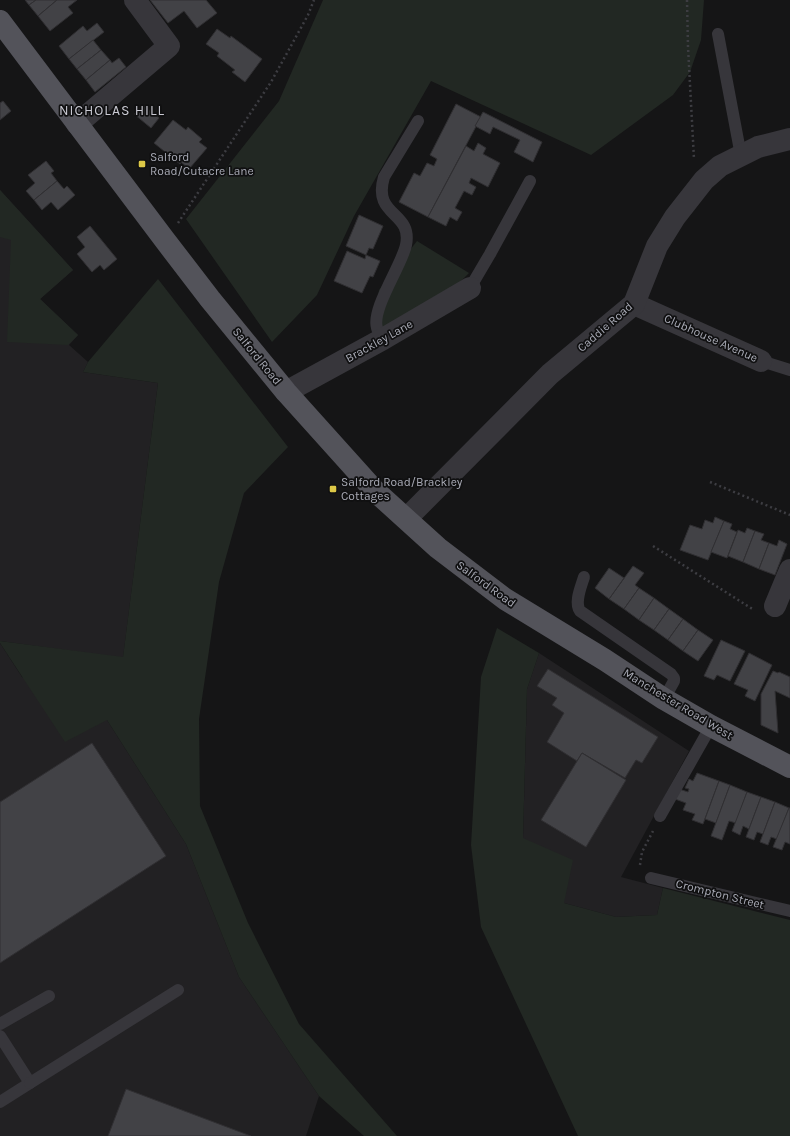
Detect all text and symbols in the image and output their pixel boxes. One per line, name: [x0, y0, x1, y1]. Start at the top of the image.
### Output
district label: NICHOLAS HILL: [59, 102, 165, 119]
place label: Salford Road/Cutacre Lane: [150, 150, 254, 178]
marker: Salford Road/Cutacre Lane: [137, 159, 147, 169]
street label: Caddie Road: [575, 299, 635, 355]
street label: Clubhouse Avenue: [662, 311, 760, 365]
street label: Brackley Lane: [343, 317, 415, 365]
street label: Salford Road: [230, 324, 284, 388]
place label: Salford Road/Brackley Cottages: [341, 475, 463, 503]
marker: Salford Road/Brackley Cottages: [328, 484, 338, 494]
street label: Salford Road: [454, 558, 518, 610]
street label: Manchester Road West: [621, 666, 736, 743]
street label: Crompton Street: [674, 876, 766, 912]

